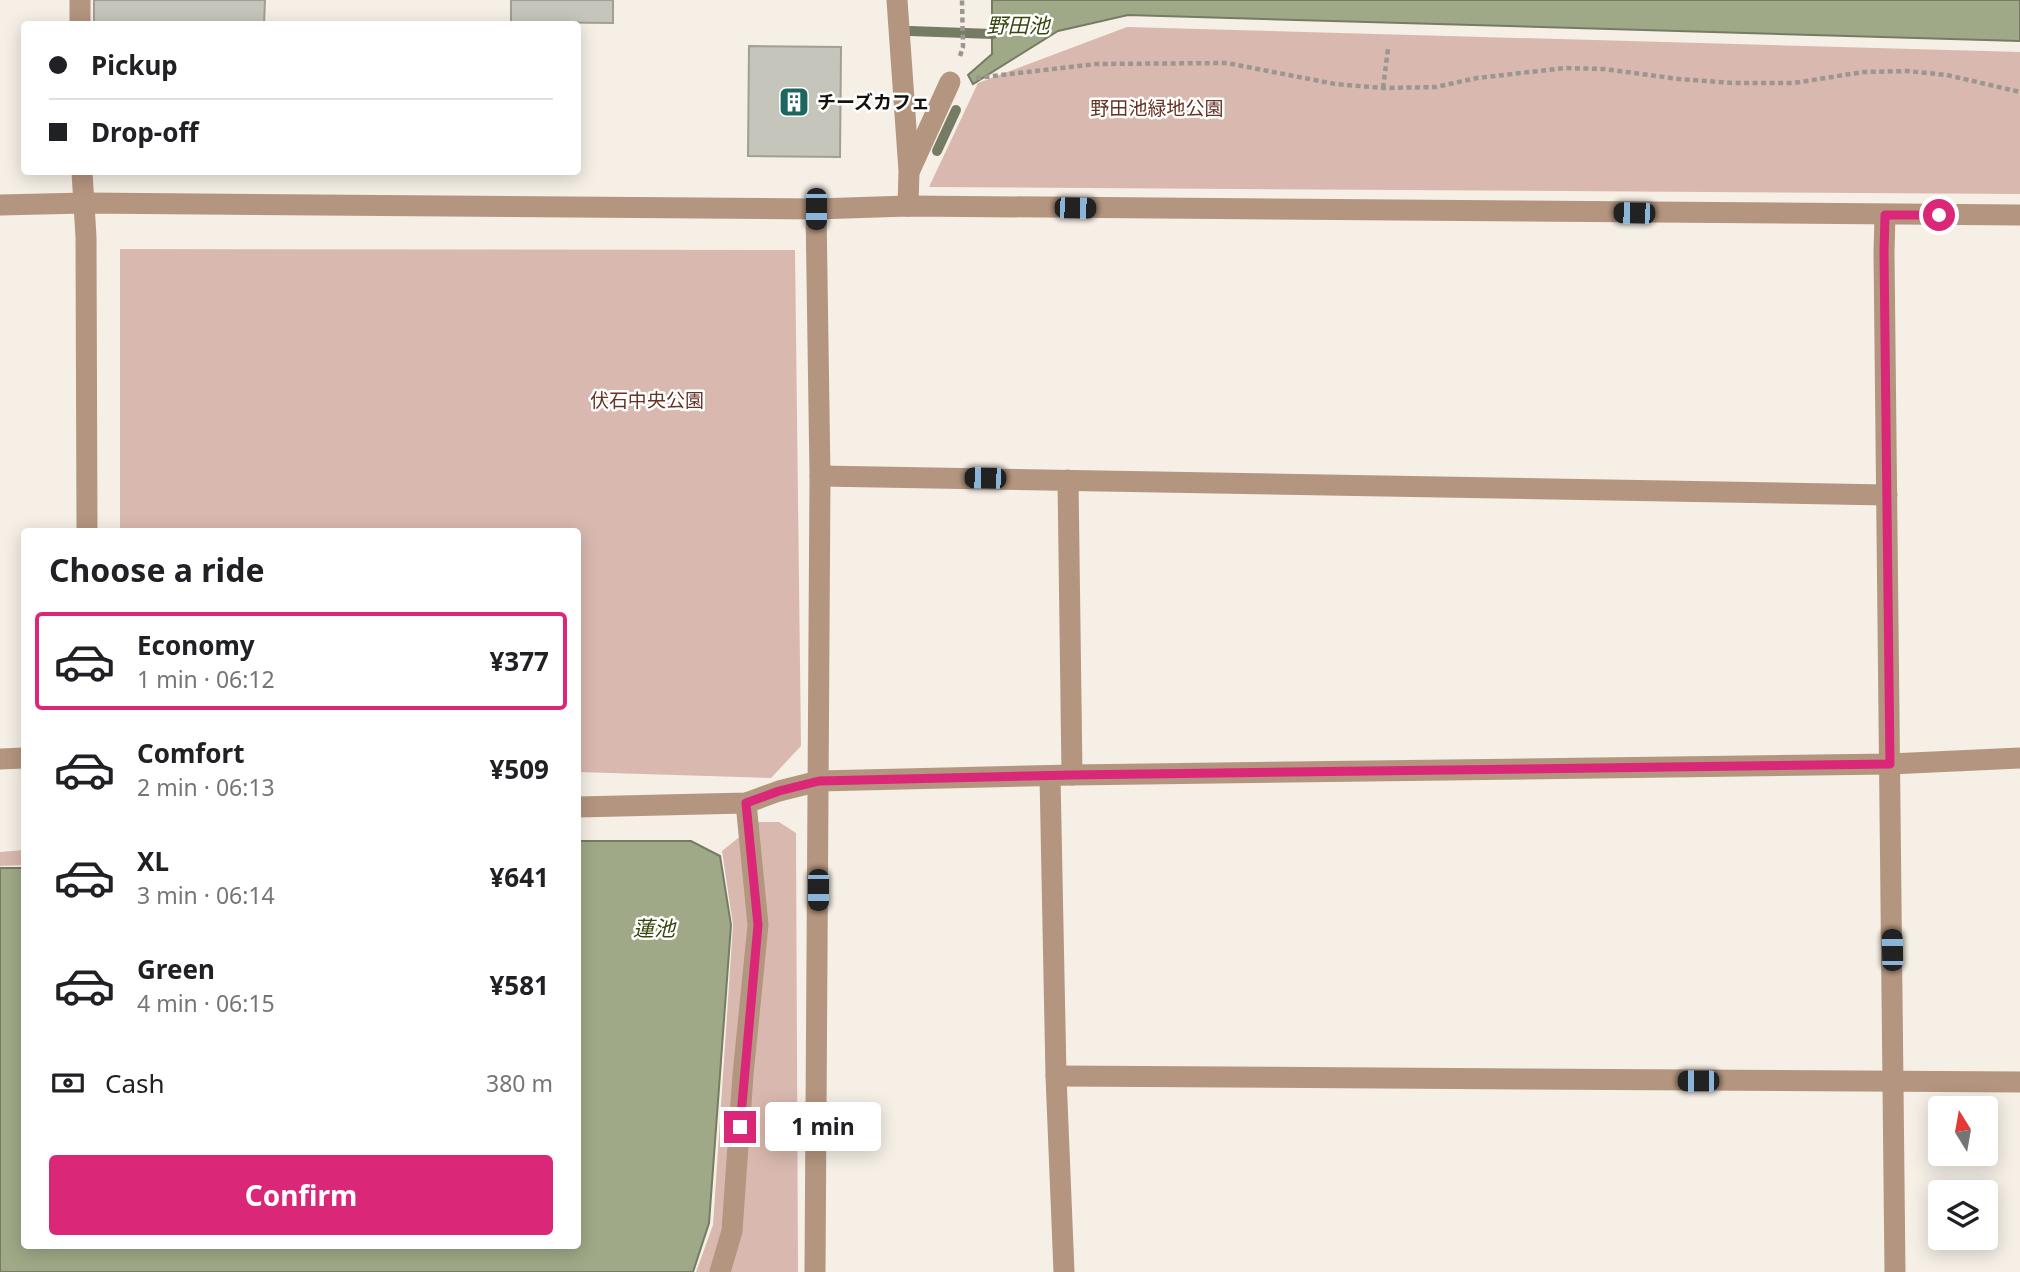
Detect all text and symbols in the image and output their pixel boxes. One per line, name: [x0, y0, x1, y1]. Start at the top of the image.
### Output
water label: 野田池: [987, 11, 1051, 39]
text: Pickup: [91, 47, 178, 83]
building icon: チーズカフェ: [777, 85, 811, 119]
place label: チーズカフェ: [817, 89, 930, 115]
park label: 野田池緑地公園: [1090, 95, 1224, 121]
text: Drop-off: [91, 114, 198, 150]
car: [806, 188, 827, 230]
car: [1054, 197, 1097, 219]
route start: [1923, 199, 1955, 231]
car: [1613, 202, 1656, 224]
park label: 伏石中央公園: [590, 387, 704, 413]
car: [964, 467, 1007, 489]
text: Choose a ride: [49, 548, 265, 591]
text: Economy: [137, 627, 255, 663]
icon: car: [53, 630, 116, 693]
text: ¥377: [490, 643, 549, 679]
text: 1 min · 06:12: [137, 663, 275, 695]
text: Comfort: [137, 735, 245, 771]
icon: car: [53, 738, 116, 801]
text: ¥509: [490, 751, 549, 787]
text: 2 min · 06:13: [137, 771, 275, 803]
text: XL: [137, 843, 169, 879]
icon: car: [53, 846, 116, 909]
text: ¥641: [490, 859, 549, 895]
car: [808, 869, 829, 911]
text: 3 min · 06:14: [137, 879, 275, 911]
water label: 蓮池: [633, 914, 677, 942]
car: [1882, 929, 1903, 971]
text: Green: [137, 951, 215, 987]
icon: car: [53, 954, 116, 1017]
text: ¥581: [490, 967, 549, 1003]
text: 4 min · 06:15: [137, 987, 275, 1019]
icon: cash: [49, 1064, 87, 1102]
text: Cash: [105, 1065, 165, 1101]
text: 380 m: [486, 1067, 553, 1099]
car: [1678, 1071, 1720, 1092]
north arrow: [1928, 1096, 1998, 1166]
map controls: [1928, 1096, 1998, 1250]
callout: 1 min: [764, 1102, 880, 1152]
text: 1 min: [791, 1110, 855, 1142]
route end: [724, 1111, 756, 1143]
button: Confirm: [49, 1155, 553, 1235]
button: layers: [1928, 1180, 1998, 1250]

